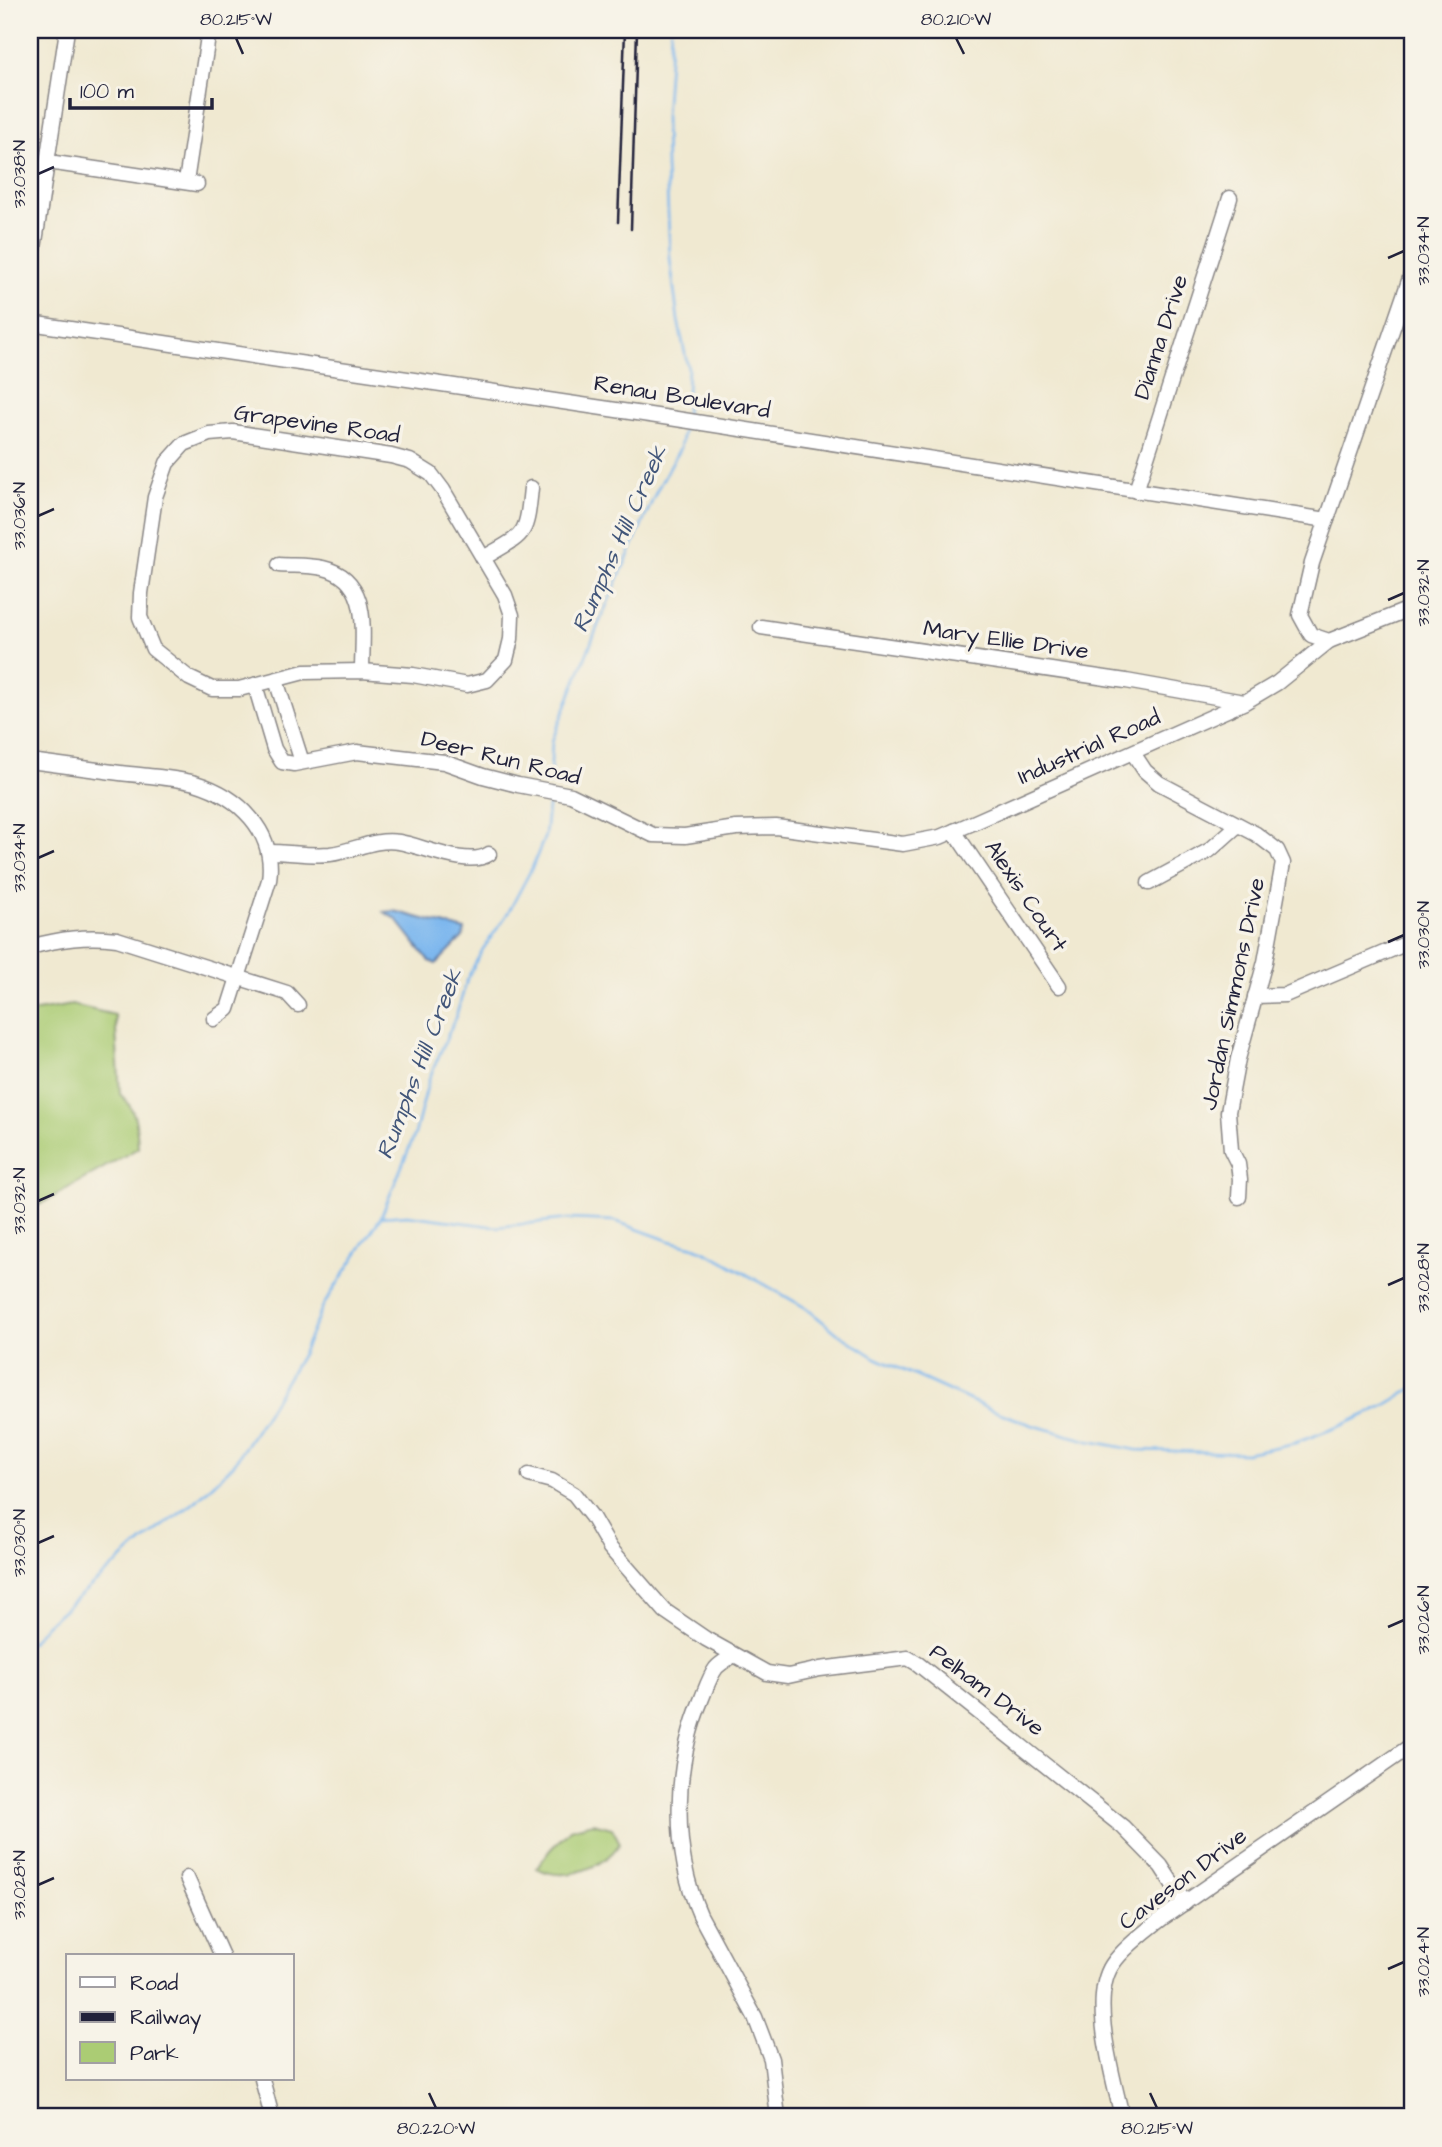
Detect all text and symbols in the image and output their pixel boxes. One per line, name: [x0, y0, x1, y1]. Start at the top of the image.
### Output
text: 80.215°W: [200, 7, 272, 32]
text: 80.210°W: [921, 7, 991, 32]
scale bar: [70, 66, 212, 110]
text: 100 m: [80, 77, 135, 106]
text: 33.038°N: [7, 140, 32, 208]
text: 33.034°N: [1411, 217, 1436, 285]
street label: Dianna Drive: [1126, 270, 1196, 404]
street label: Renau Boulevard: [592, 367, 773, 427]
street label: Grapevine Road: [232, 397, 402, 451]
water label: Rumphs Hill Creek: [564, 439, 677, 638]
text: 33.036°N: [7, 482, 32, 550]
text: 33.032°N: [1411, 560, 1436, 626]
street label: Mary Ellie Drive: [921, 613, 1091, 668]
street label: Industrial Road: [1013, 701, 1166, 793]
street label: Deer Run Road: [418, 723, 584, 793]
text: 33.034°N: [7, 824, 32, 892]
street label: Alexis Court: [977, 834, 1076, 959]
street label: Jordan Simmons Drive: [1193, 875, 1273, 1113]
text: 33.030°N: [1411, 901, 1436, 969]
water label: Rumphs Hill Creek: [368, 963, 472, 1164]
text: 33.032°N: [7, 1168, 32, 1234]
text: 33.028°N: [1411, 1243, 1436, 1313]
text: 33.030°N: [7, 1509, 32, 1577]
text: 33.026°N: [1411, 1585, 1436, 1655]
street label: Pelham Drive: [923, 1636, 1051, 1744]
street label: Caveson Drive: [1112, 1820, 1254, 1938]
text: 33.028°N: [7, 1850, 32, 1920]
text: 33.024°N: [1411, 1927, 1436, 1997]
legend: [66, 1954, 294, 2080]
text: Road: [130, 1969, 178, 1998]
text: Railway: [130, 2003, 202, 2034]
text: Park: [130, 2039, 179, 2068]
text: 80.220°W: [397, 2116, 475, 2141]
text: 80.215°W: [1121, 2116, 1193, 2141]

